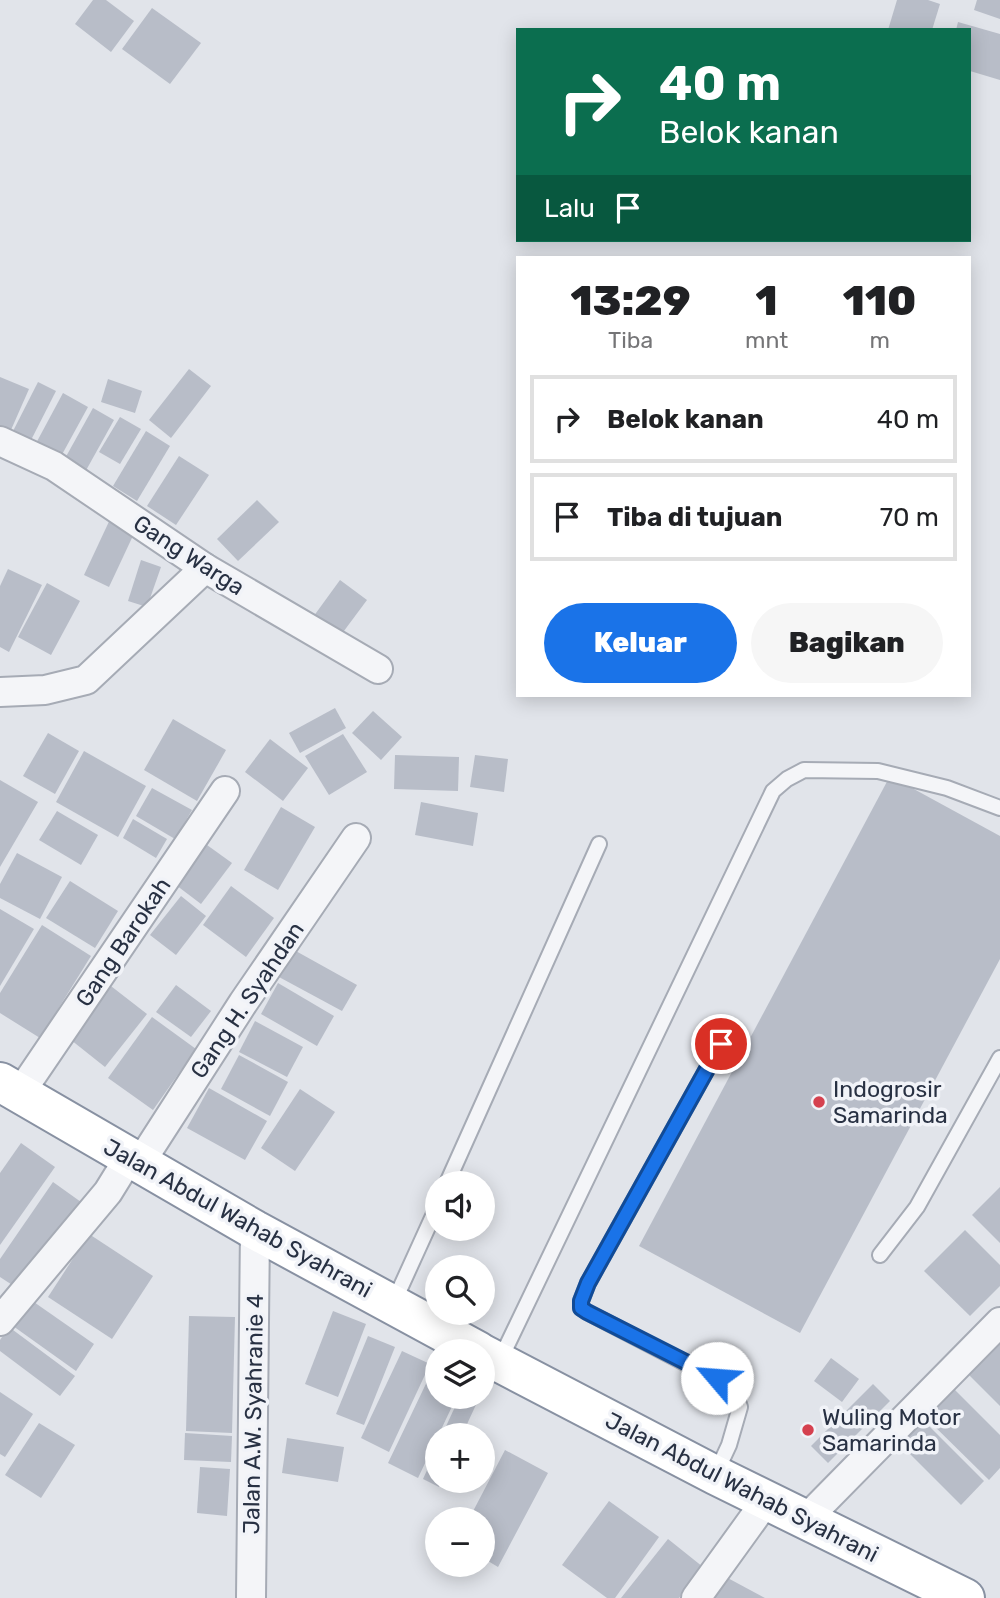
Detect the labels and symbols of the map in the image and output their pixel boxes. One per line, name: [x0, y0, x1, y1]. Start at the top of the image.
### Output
street label: Gang Warga: [128, 509, 250, 601]
street label: Gang Barokah: [70, 872, 176, 1012]
street label: Gang H. Syahdan: [184, 916, 310, 1084]
pin: [691, 1014, 751, 1074]
place label: Indogrosir Samarinda: [833, 1075, 948, 1129]
marker: Indogrosir Samarinda: [811, 1094, 827, 1110]
street label: Jalan Abdul Wahab Syahrani: [99, 1132, 377, 1304]
street label: Jalan A.W. Syahranie 4: [237, 1293, 269, 1535]
position arrow: [680, 1341, 754, 1415]
place label: Wuling Motor Samarinda: [822, 1403, 961, 1457]
street label: Jalan Abdul Wahab Syahrani: [601, 1406, 883, 1568]
marker: Wuling Motor Samarinda: [800, 1422, 816, 1438]

